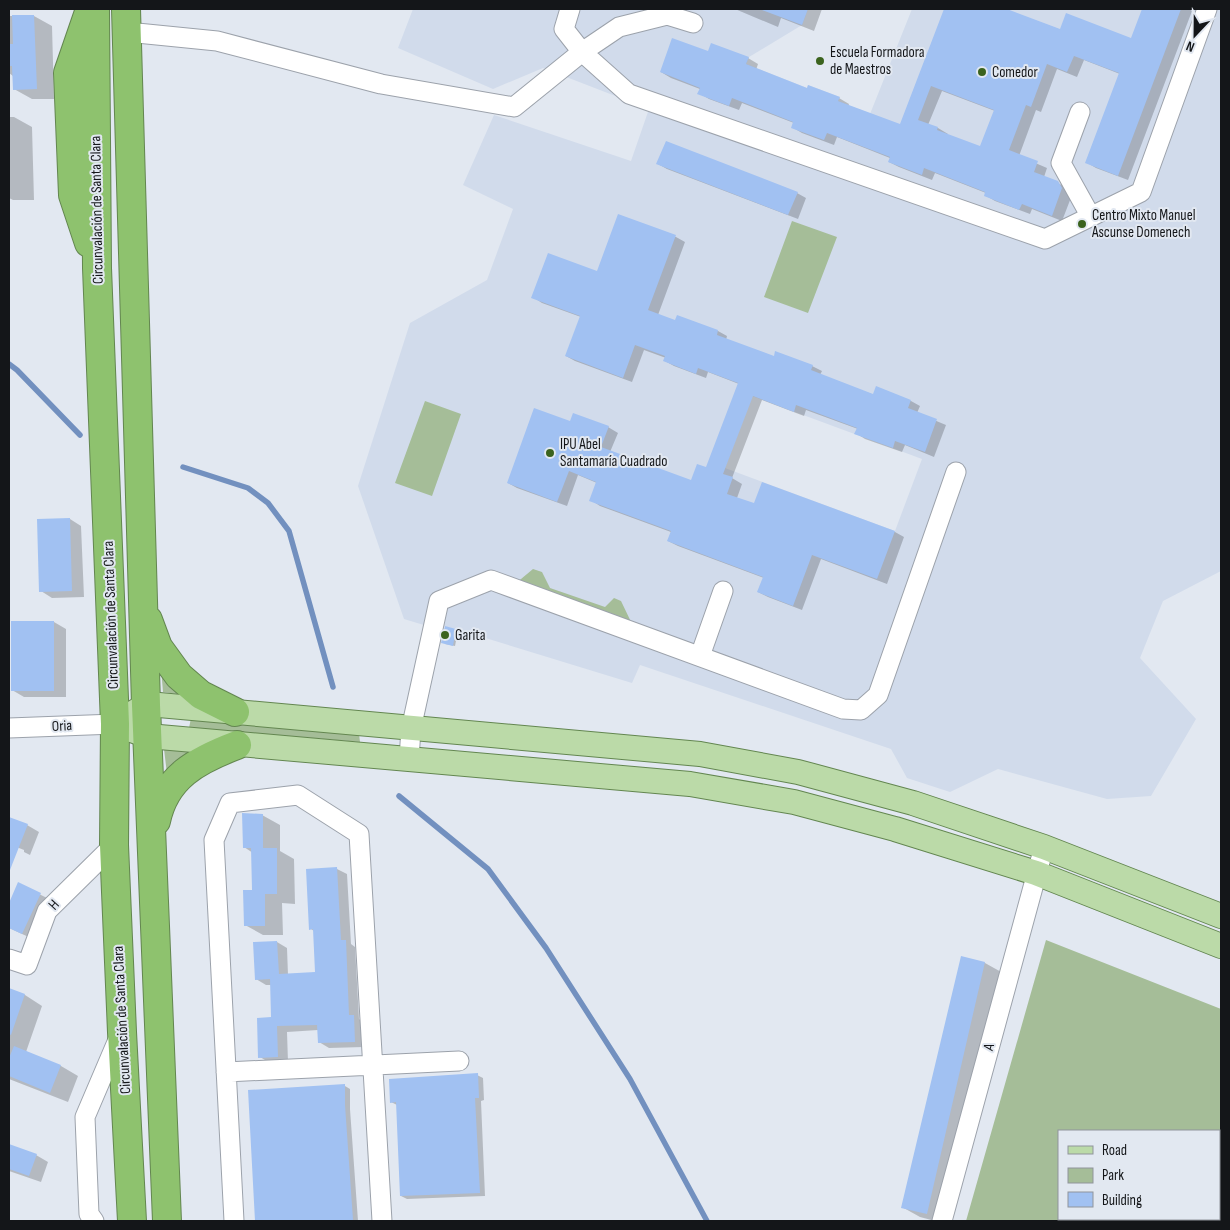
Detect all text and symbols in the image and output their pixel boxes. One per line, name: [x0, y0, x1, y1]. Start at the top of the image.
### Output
north arrow: [1170, 10, 1220, 60]
text: N: [1184, 37, 1197, 56]
place label: Escuela Formadora de Maestros: [830, 43, 925, 79]
marker: Escuela Formadora de Maestros: [814, 55, 826, 67]
place label: Comedor: [992, 63, 1039, 82]
marker: Comedor: [976, 66, 988, 78]
street label: Circunvalación de Santa Clara: [86, 135, 108, 284]
place label: Centro Mixto Manuel Ascunse Domenech: [1091, 206, 1195, 242]
marker: Centro Mixto Manuel Ascunse Domenech: [1076, 218, 1088, 230]
place label: IPU Abel Santamaría Cuadrado: [560, 435, 668, 471]
marker: IPU Abel Santamaría Cuadrado: [544, 447, 556, 459]
street label: Circunvalación de Santa Clara: [99, 540, 123, 689]
place label: Garita: [455, 626, 486, 645]
marker: Garita: [439, 629, 451, 641]
street label: Oria: [51, 716, 73, 736]
street label: H: [44, 896, 64, 914]
street label: Circunvalación de Santa Clara: [109, 945, 135, 1095]
street label: A: [979, 1041, 999, 1054]
legend: [1058, 1130, 1220, 1220]
text: Road: [1102, 1141, 1127, 1160]
text: Park: [1102, 1166, 1124, 1185]
text: Building: [1102, 1191, 1142, 1210]

